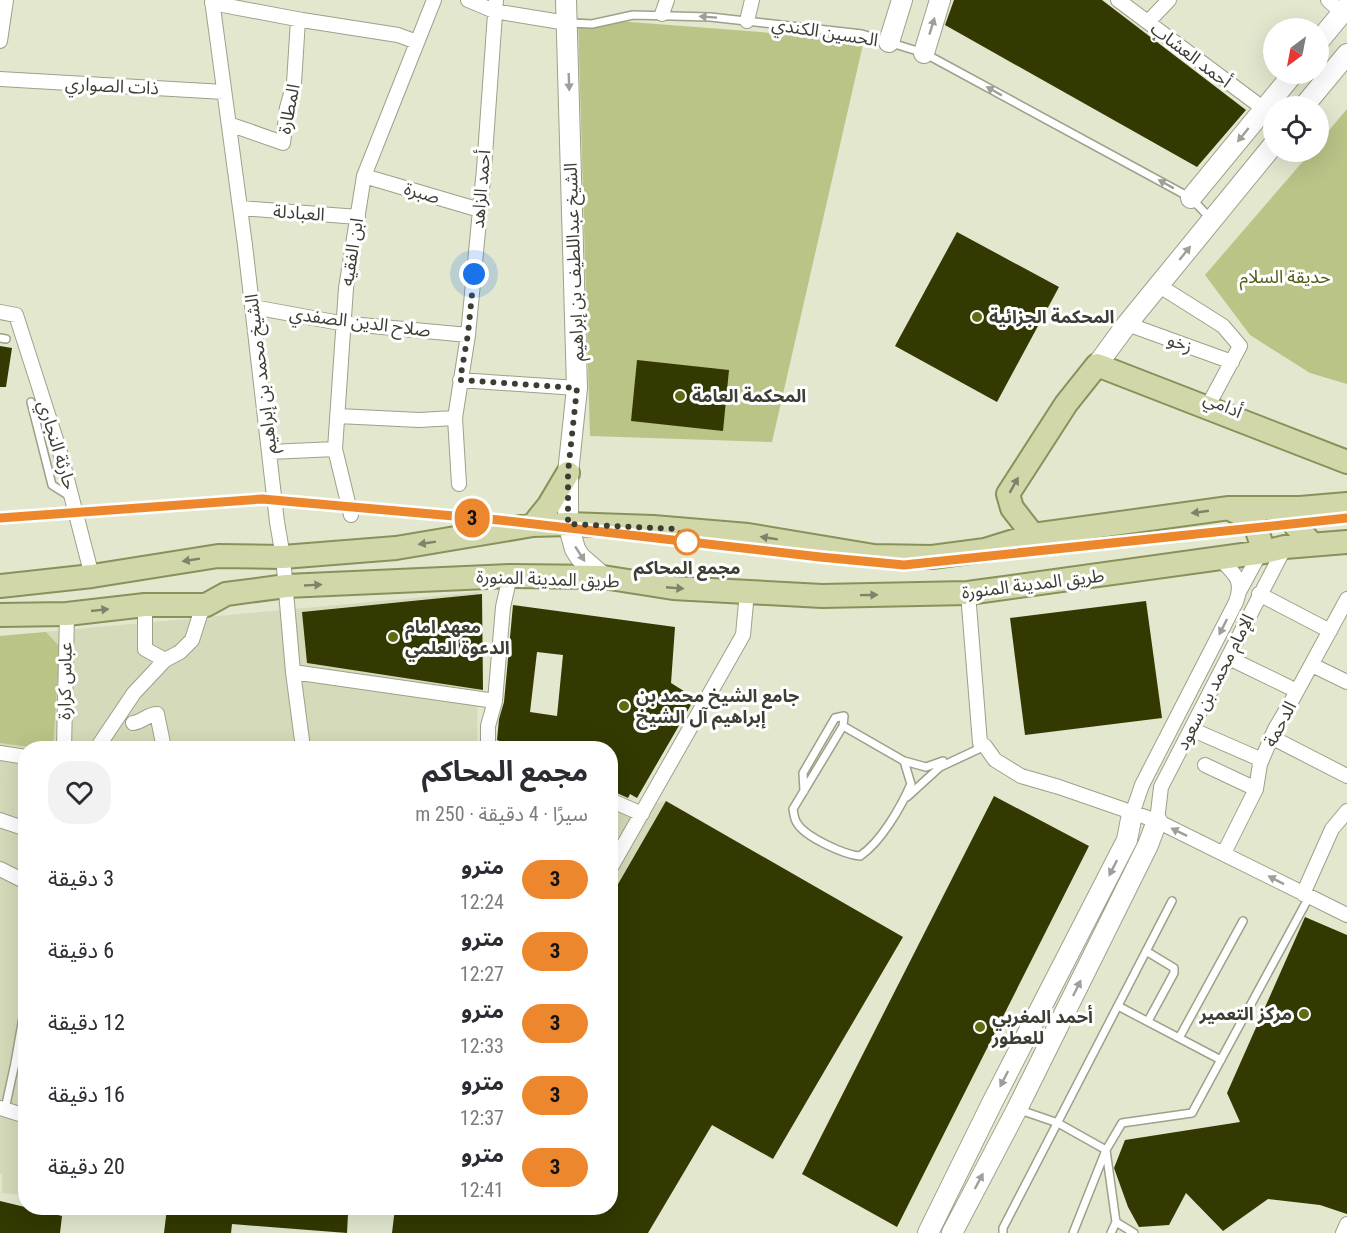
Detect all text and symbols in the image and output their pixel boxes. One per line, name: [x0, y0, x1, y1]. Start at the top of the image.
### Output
one-way arrow: [699, 12, 718, 22]
street label: الحسين الكندي: [770, 13, 880, 53]
one-way arrow: [928, 17, 937, 35]
street label: أحمد العشاب: [1147, 17, 1236, 92]
north arrow: [1263, 18, 1329, 84]
map controls: [1263, 18, 1329, 162]
one-way arrow: [565, 72, 574, 91]
street label: ذات الصواري: [64, 73, 160, 102]
street label: المطارة: [273, 82, 305, 136]
one-way arrow: [986, 86, 1003, 96]
button: locate: [1263, 96, 1329, 162]
one-way arrow: [1236, 127, 1249, 143]
street label: أحمد الزاهد: [466, 149, 495, 229]
street label: الشيخ عبداللطيف بن إبراهيم: [560, 162, 590, 362]
street label: صبرة: [402, 177, 442, 209]
one-way arrow: [1157, 179, 1174, 189]
street label: العبادلة: [272, 200, 326, 225]
street label: ابن الفقيه: [336, 216, 368, 288]
one-way arrow: [1178, 245, 1190, 260]
your location: [459, 259, 489, 289]
park label: حديقة السلام: [1239, 266, 1331, 291]
street label: الشيخ محمد بن إبراهيم: [240, 292, 284, 455]
street label: صلاح الدين الصفدي: [288, 302, 432, 344]
place label: المحكمة الجزائية: [989, 306, 1114, 328]
marker: المحكمة الجزائية: [970, 310, 984, 324]
street label: زخو: [1164, 328, 1196, 358]
place label: المحكمة العامة: [692, 385, 806, 406]
street label: أدامي: [1200, 387, 1246, 425]
marker: المحكمة العامة: [673, 389, 687, 403]
street label: حارثة النجاري: [31, 398, 81, 493]
one-way arrow: [1008, 477, 1018, 494]
line badge: 3: [452, 498, 492, 538]
text: 3: [467, 506, 477, 530]
one-way arrow: [1190, 508, 1209, 517]
marker: مجمع المحاكم: [674, 529, 700, 555]
one-way arrow: [759, 534, 778, 543]
one-way arrow: [418, 538, 437, 547]
one-way arrow: [574, 546, 585, 562]
one-way arrow: [182, 556, 201, 565]
place label: مجمع المحاكم: [634, 557, 740, 581]
street label: طريق المدينة المنورة: [960, 564, 1106, 604]
street label: طريق المدينة المنورة: [476, 566, 620, 592]
one-way arrow: [303, 580, 322, 589]
one-way arrow: [665, 583, 684, 593]
one-way arrow: [860, 590, 879, 600]
one-way arrow: [91, 605, 110, 615]
street label: الإمام محمد بن سعود: [1171, 610, 1262, 755]
place label: معهد امام الدعوة العلمي: [405, 616, 510, 662]
one-way arrow: [1218, 619, 1228, 636]
marker: معهد امام الدعوة العلمي: [386, 630, 400, 644]
street label: عباس كرارة: [53, 642, 77, 720]
place label: جامع الشيخ محمد بن إبراهيم آل الشيخ: [636, 685, 799, 730]
street label: الدحمة: [1259, 698, 1300, 750]
marker: جامع الشيخ محمد بن إبراهيم آل الشيخ: [617, 699, 631, 713]
text: مجمع المحاكم: [422, 755, 588, 788]
button: heart: [48, 761, 111, 824]
text: سيرًا · 4 دقيقة · 250 m: [415, 802, 588, 826]
one-way arrow: [1170, 827, 1187, 836]
text: مترو: [461, 854, 504, 879]
one-way arrow: [1108, 860, 1118, 877]
text: 3 دقيقة: [48, 866, 114, 891]
text: 3: [550, 867, 560, 891]
one-way arrow: [1267, 875, 1284, 885]
text: 12:24: [460, 890, 504, 914]
text: مترو: [461, 926, 504, 951]
text: 6 دقيقة: [48, 938, 114, 963]
text: 3: [550, 939, 560, 963]
text: 12:27: [460, 962, 504, 986]
one-way arrow: [1072, 980, 1081, 997]
text: مترو: [461, 998, 504, 1023]
place label: مركز التعمير: [1198, 1003, 1292, 1025]
place label: أحمد المغربي للعطور: [991, 1004, 1093, 1049]
marker: مركز التعمير: [1297, 1007, 1311, 1021]
text: 12 دقيقة: [48, 1010, 125, 1035]
text: 3: [550, 1011, 560, 1035]
marker: أحمد المغربي للعطور: [973, 1020, 987, 1034]
text: 12:33: [460, 1034, 504, 1058]
text: مترو: [461, 1070, 504, 1095]
one-way arrow: [1000, 1070, 1009, 1087]
text: 16 دقيقة: [48, 1082, 125, 1107]
text: 3: [550, 1083, 560, 1107]
text: 12:37: [460, 1106, 504, 1130]
text: مترو: [461, 1142, 504, 1167]
text: 20 دقيقة: [48, 1154, 125, 1179]
text: 3: [550, 1155, 560, 1179]
one-way arrow: [974, 1173, 984, 1190]
text: 12:41: [460, 1178, 504, 1202]

